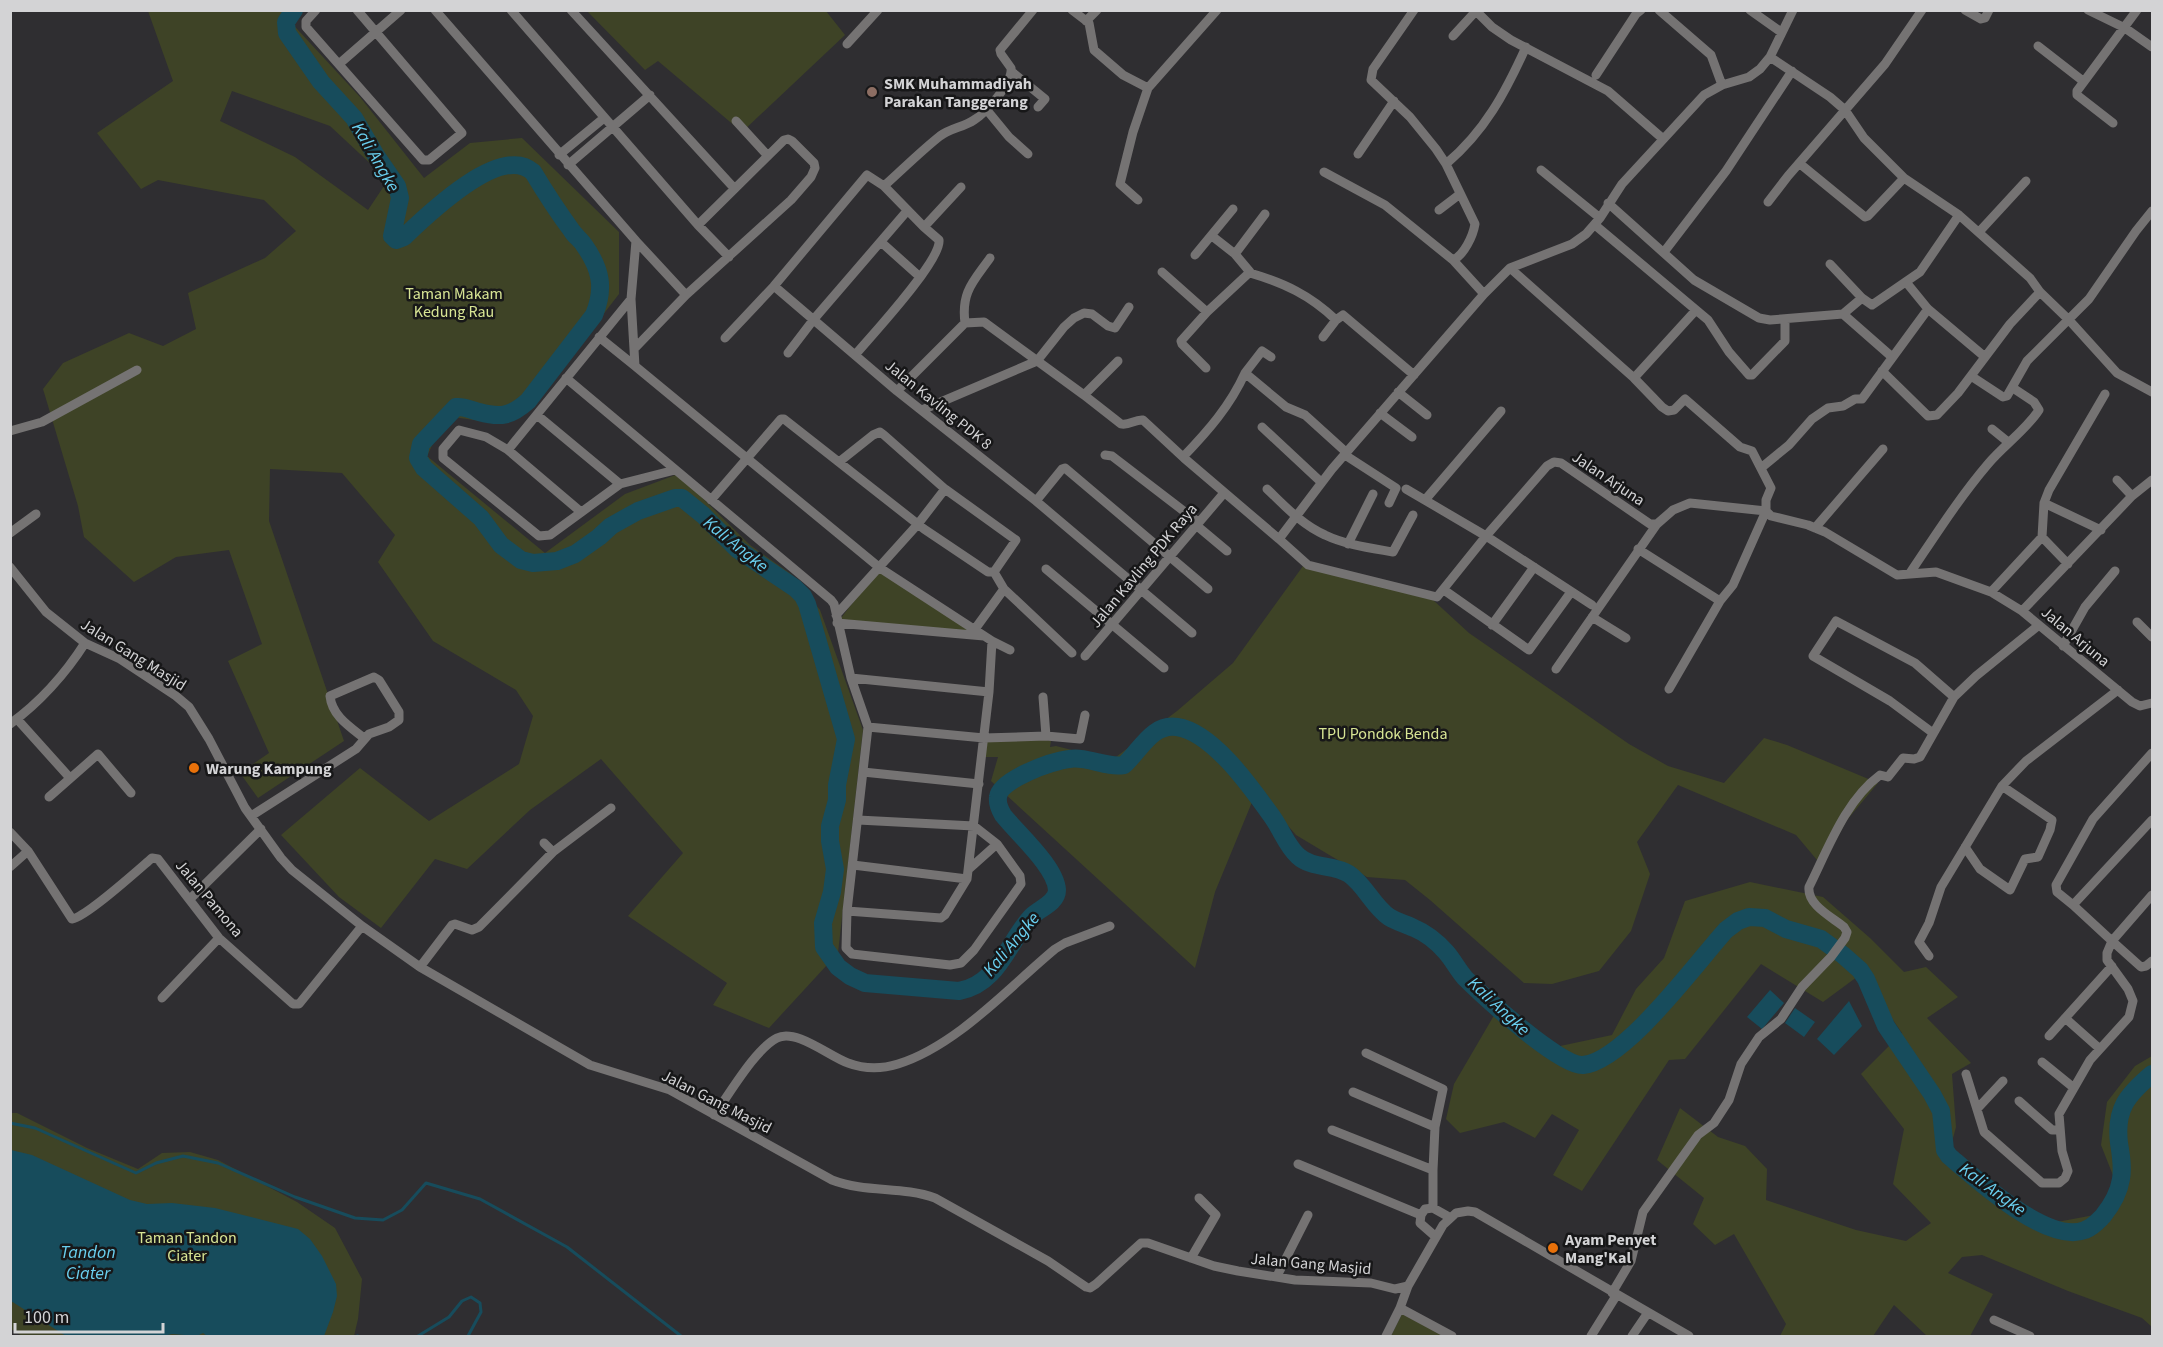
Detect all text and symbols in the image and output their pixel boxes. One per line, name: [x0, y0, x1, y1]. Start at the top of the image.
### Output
place label: SMK Muhammadiyah Parakan Tanggerang: [884, 73, 1032, 113]
marker: SMK Muhammadiyah Parakan Tanggerang: [865, 85, 879, 99]
water label: Kali Angke: [346, 118, 406, 197]
park label: Taman Makam Kedung Rau: [405, 283, 503, 323]
street label: Jalan Kavling PDK 8: [880, 355, 997, 455]
street label: Jalan Arjuna: [1568, 446, 1649, 511]
street label: Jalan Kavling PDK Raya: [1085, 499, 1202, 633]
water label: Kali Angke: [698, 510, 774, 579]
street label: Jalan Arjuna: [2036, 601, 2114, 672]
street label: Jalan Gang Masjid: [76, 613, 191, 696]
park label: TPU Pondok Benda: [1319, 723, 1447, 745]
place label: Warung Kampung: [206, 758, 332, 780]
marker: Warung Kampung: [187, 761, 201, 775]
street label: Jalan Pamona: [170, 855, 248, 942]
water label: Kali Angke: [977, 907, 1046, 982]
water label: Kali Angke: [1462, 971, 1536, 1042]
street label: Jalan Gang Masjid: [658, 1065, 775, 1139]
water label: Kali Angke: [1954, 1157, 2031, 1222]
park label: Taman Tandon Ciater: [137, 1227, 237, 1267]
place label: Ayam Penyet Mang'Kal: [1564, 1229, 1656, 1269]
water label: Tandon Ciater: [60, 1240, 116, 1286]
marker: Ayam Penyet Mang'Kal: [1546, 1241, 1560, 1255]
street label: Jalan Gang Masjid: [1250, 1248, 1372, 1280]
scale bar: [15, 1296, 164, 1334]
text: 100 m: [24, 1305, 69, 1330]

